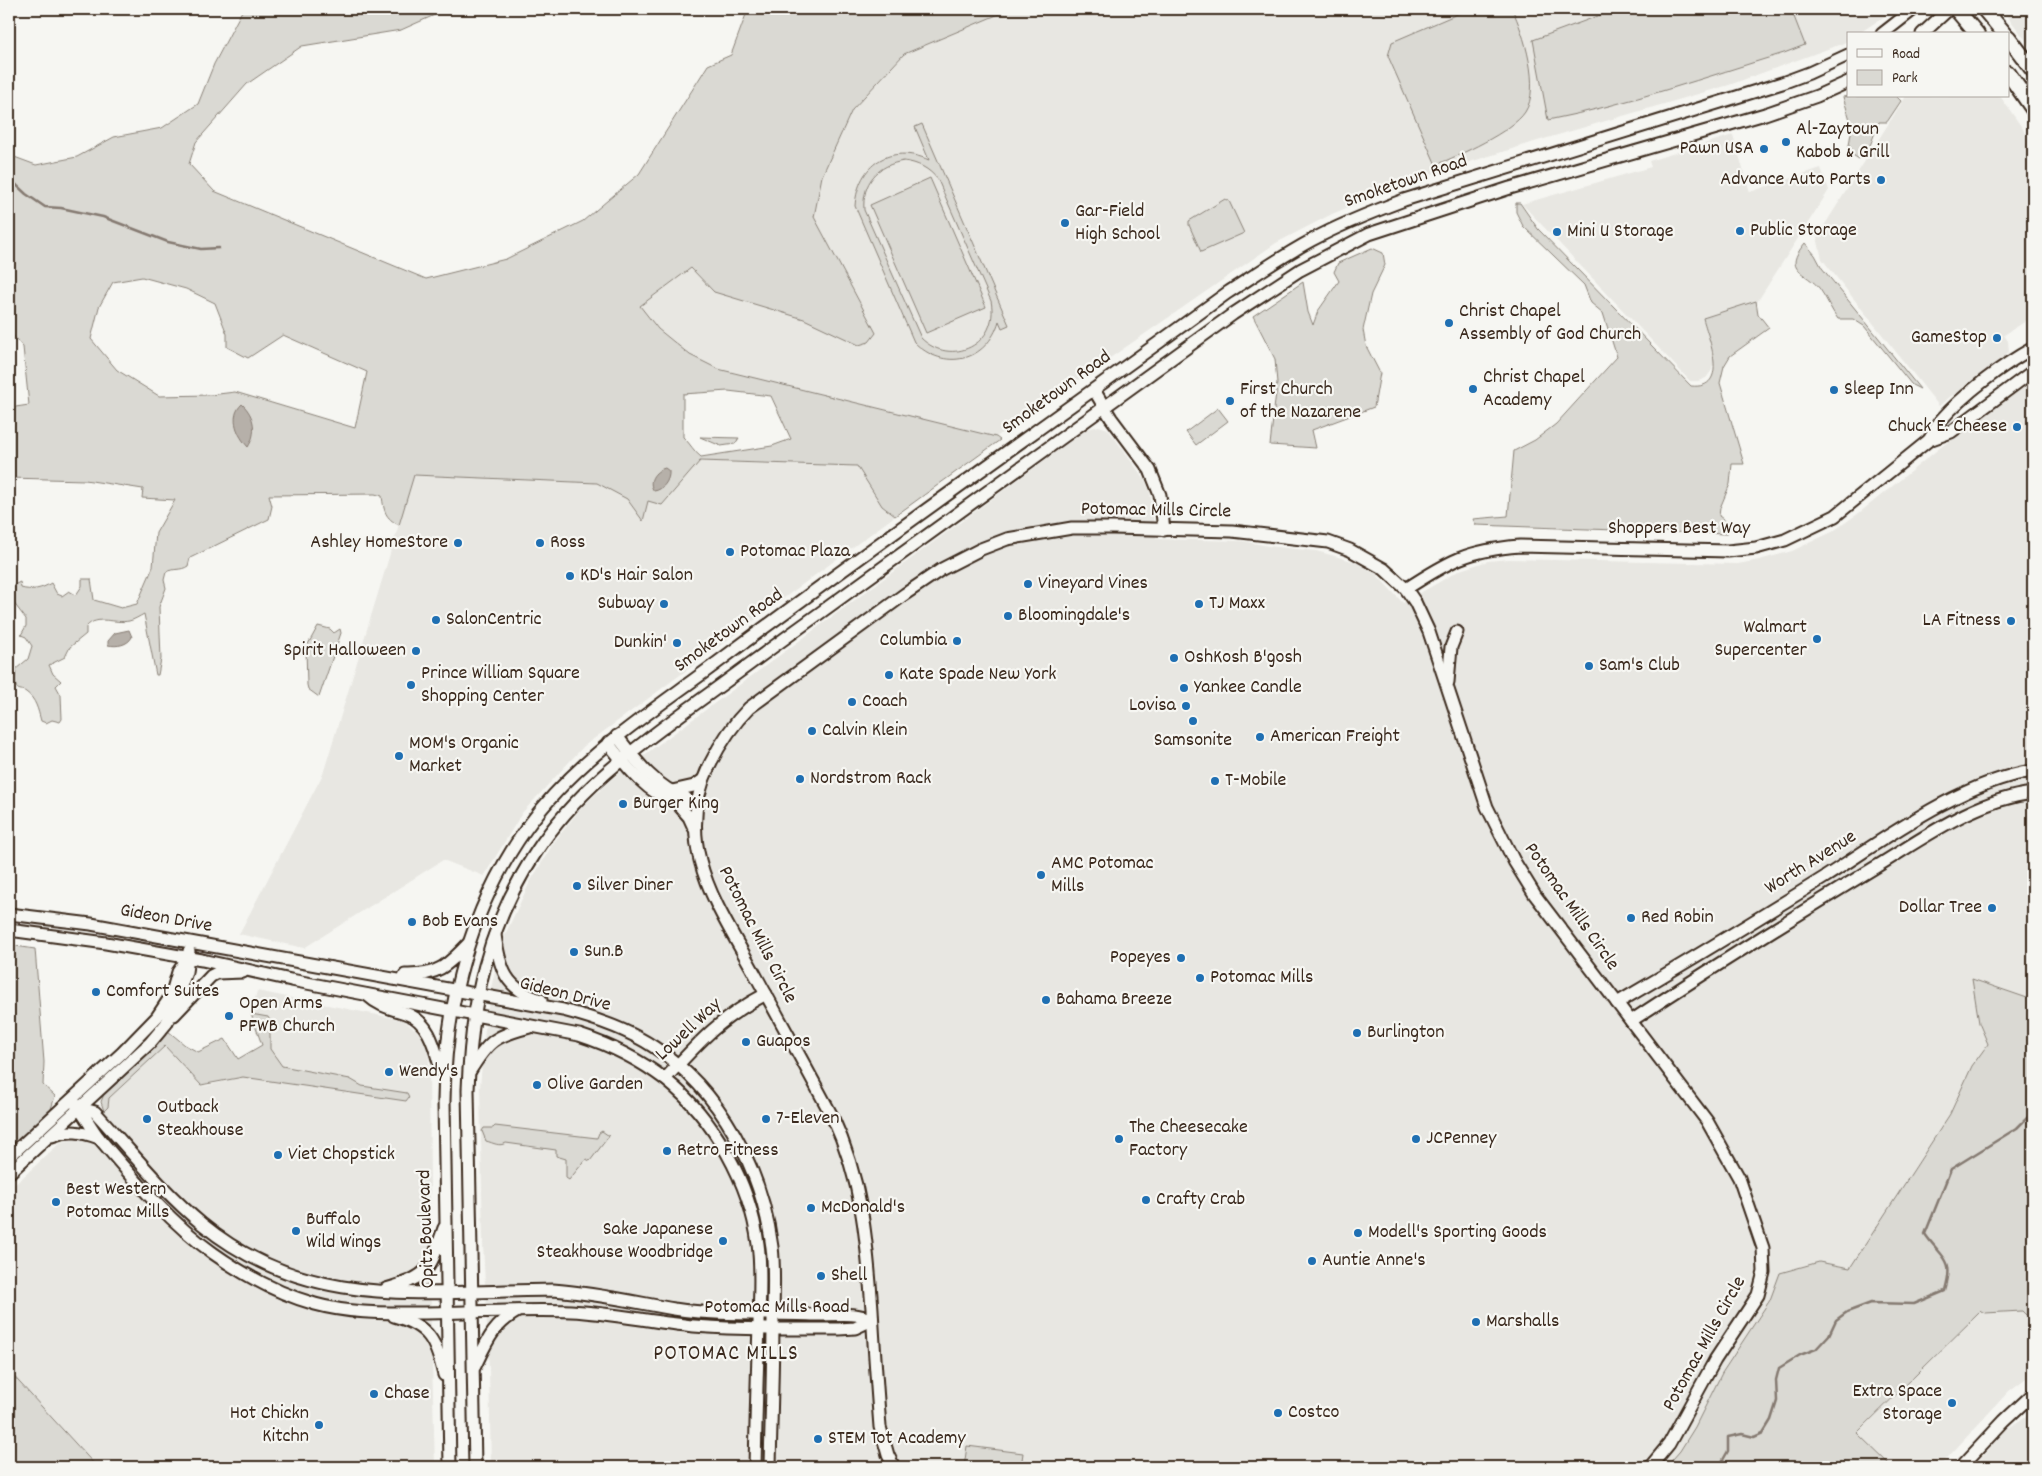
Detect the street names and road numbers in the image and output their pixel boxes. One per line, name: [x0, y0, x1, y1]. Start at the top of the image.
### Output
street label: Smoketown Road: [1341, 148, 1471, 216]
street label: Smoketown Road: [997, 344, 1117, 442]
street label: Potomac Mills Circle: [1081, 496, 1232, 526]
street label: Shoppers Best Way: [1608, 515, 1751, 543]
street label: Smoketown Road: [669, 582, 789, 680]
street label: Worth Avenue: [1760, 824, 1863, 902]
street label: Potomac Mills Circle: [1516, 837, 1626, 977]
street label: Potomac Mills Circle: [710, 862, 804, 1009]
street label: Gideon Drive: [118, 897, 215, 941]
street label: Gideon Drive: [516, 970, 614, 1020]
street label: Lowell Way: [650, 991, 729, 1068]
street label: Opitz Boulevard: [411, 1169, 443, 1289]
street label: Potomac Mills Circle: [1656, 1271, 1754, 1417]
street label: Potomac Mills Road: [704, 1294, 850, 1322]

